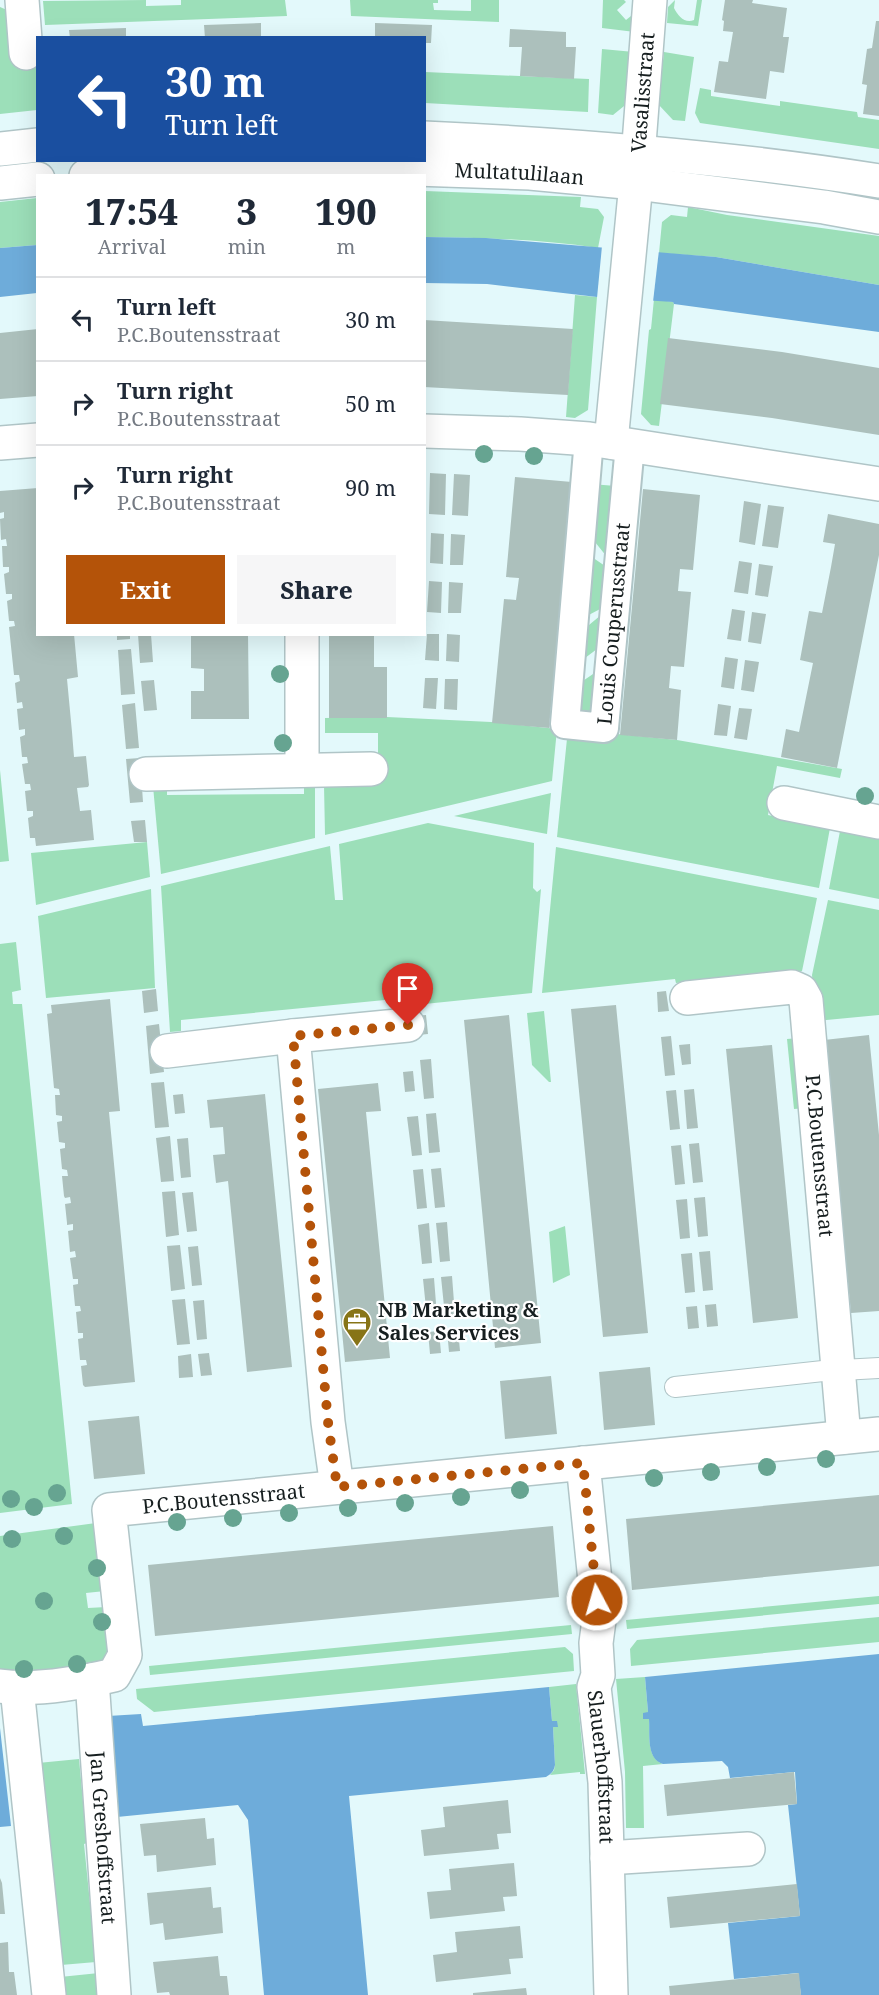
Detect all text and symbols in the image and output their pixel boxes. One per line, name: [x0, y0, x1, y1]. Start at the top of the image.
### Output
street label: Vasalisstraat: [624, 31, 660, 153]
text: 30 m: [165, 52, 265, 109]
icon: left: [66, 60, 144, 138]
text: Turn left: [165, 106, 278, 143]
street label: Multatulilaan: [454, 156, 586, 191]
text: 17:54: [85, 187, 178, 236]
text: 3: [237, 187, 257, 236]
text: 190: [315, 187, 377, 236]
text: Arrival: [98, 233, 166, 260]
text: min: [228, 233, 266, 260]
text: m: [337, 233, 355, 260]
text: Turn left: [117, 291, 216, 321]
icon: left: [66, 303, 99, 336]
text: 30 m: [345, 304, 396, 334]
text: P.C.Boutensstraat: [117, 321, 280, 348]
text: Turn right: [117, 375, 233, 405]
icon: right: [66, 387, 99, 420]
text: 50 m: [345, 388, 396, 418]
text: P.C.Boutensstraat: [117, 405, 280, 432]
text: Turn right: [117, 459, 233, 489]
icon: right: [66, 471, 99, 504]
text: 90 m: [345, 472, 396, 502]
text: P.C.Boutensstraat: [117, 489, 280, 516]
street label: Louis Couperusstraat: [590, 521, 636, 726]
button: Exit: [66, 555, 225, 624]
button: Share: [237, 555, 396, 624]
pin: [382, 963, 433, 1025]
icon: arrive: [391, 972, 424, 1005]
street label: P.C.Boutensstraat: [800, 1073, 841, 1238]
place label: NB Marketing & Sales Services: [378, 1296, 539, 1346]
office icon: NB Marketing & Sales Services: [341, 1306, 373, 1348]
street label: P.C.Boutensstraat: [141, 1477, 306, 1520]
position arrow: [565, 1568, 629, 1632]
street label: Slauerhoffstraat: [581, 1689, 621, 1844]
street label: Jan Greshoffstraat: [84, 1749, 123, 1925]

